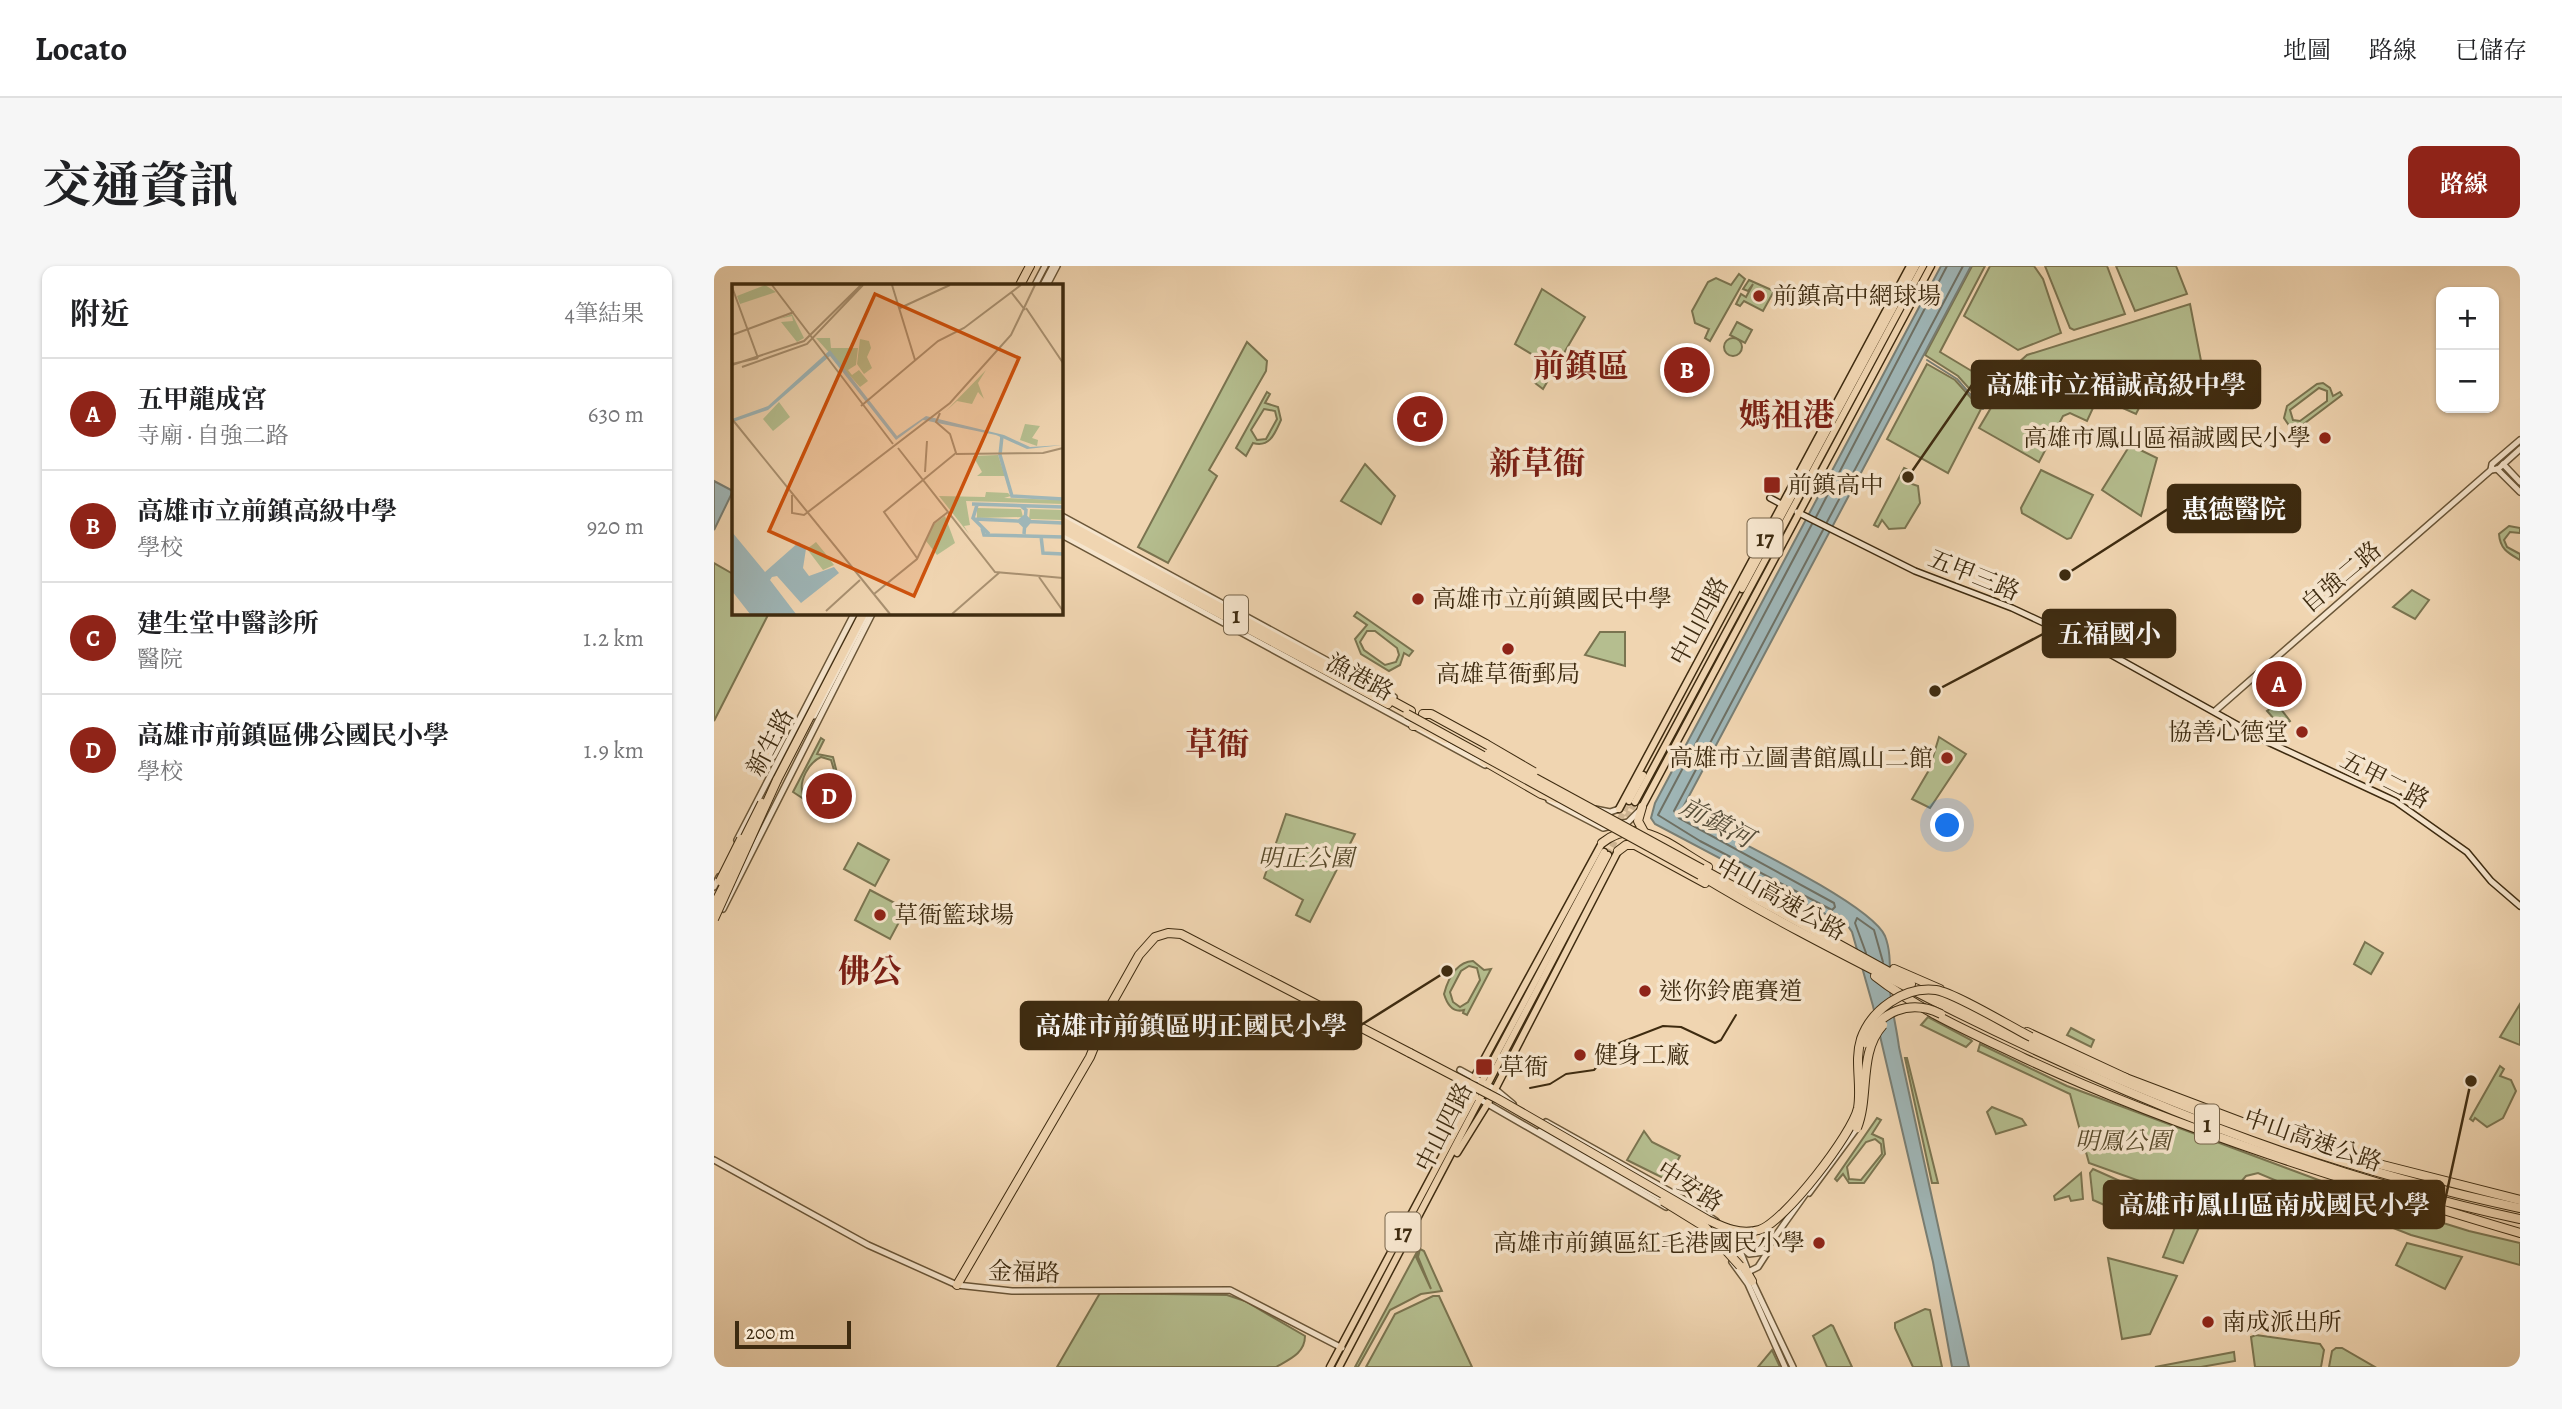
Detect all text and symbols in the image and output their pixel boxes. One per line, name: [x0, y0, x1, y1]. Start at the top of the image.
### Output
text: Locato: [35, 26, 127, 71]
text: 地圖: [2283, 34, 2331, 66]
text: 路線: [2369, 34, 2417, 66]
text: 已儲存: [2455, 34, 2527, 66]
button: 路線: [2408, 146, 2520, 218]
text: 交通資訊: [42, 152, 238, 219]
place label: 前鎮高中網球場: [1773, 280, 1941, 312]
inset map: [732, 284, 1062, 614]
map controls: [2436, 287, 2499, 413]
button: +: [2436, 287, 2499, 350]
marker: 前鎮高中網球場: [1751, 288, 1767, 304]
text: 附近: [70, 294, 130, 334]
text: 4筆結果: [565, 298, 644, 329]
district label: 前鎮區: [1533, 344, 1629, 388]
pin: B: [1664, 344, 1710, 396]
button: −: [2436, 350, 2499, 413]
callout: 高雄市立福誠高級中學: [1972, 361, 2260, 408]
text: 高雄市立福誠高級中學: [1986, 368, 2246, 403]
text: 五甲龍成宮: [137, 382, 267, 417]
pin: C: [1397, 393, 1443, 445]
district label: 媽祖港: [1739, 393, 1835, 437]
text: A: [86, 399, 100, 430]
text: 630 m: [588, 399, 644, 430]
text: 寺廟 · 自強二路: [137, 420, 289, 451]
place label: 高雄市鳳山區福誠國民小學: [2023, 422, 2311, 454]
marker: 高雄市鳳山區福誠國民小學: [2317, 430, 2333, 446]
district label: 新草衙: [1489, 441, 1585, 485]
place label: 前鎮高中: [1788, 469, 1884, 501]
marker: 前鎮高中: [1762, 475, 1782, 495]
callout: 惠德醫院: [2168, 485, 2300, 532]
text: 惠德醫院: [2182, 492, 2286, 527]
text: 高雄市立前鎮高級中學: [137, 494, 397, 529]
text: B: [86, 511, 100, 542]
text: 920 m: [587, 511, 644, 542]
road number: 17: [1748, 518, 1782, 558]
text: 學校: [137, 532, 183, 563]
street label: 自強二路: [2294, 534, 2388, 620]
street label: 五甲三路: [1924, 542, 2024, 608]
street label: 中山四路: [1662, 571, 1736, 671]
place label: 高雄市立前鎮國民中學: [1432, 583, 1672, 615]
marker: 高雄市立前鎮國民中學: [1410, 591, 1426, 607]
road number: 1: [1224, 596, 1248, 634]
text: 建生堂中醫診所: [137, 606, 319, 641]
callout: 五福國小: [2043, 610, 2175, 657]
text: 五福國小: [2057, 617, 2161, 652]
text: C: [86, 623, 100, 654]
text: 1.2 km: [583, 623, 644, 654]
marker: 高雄草衙郵局: [1500, 641, 1516, 657]
text: 醫院: [137, 644, 183, 675]
street label: 漁港路: [1321, 646, 1399, 708]
place label: 高雄草衙郵局: [1436, 658, 1580, 690]
pin: A: [2256, 658, 2302, 710]
street label: 新生路: [739, 703, 801, 781]
place label: 協善心德堂: [2168, 716, 2288, 748]
text: 高雄市前鎮區佛公國民小學: [137, 718, 449, 753]
district label: 草衙: [1185, 722, 1249, 766]
marker: 協善心德堂: [2294, 724, 2310, 740]
text: D: [85, 735, 101, 766]
text: 1.9 km: [584, 735, 644, 766]
place label: 高雄市立圖書館鳳山二館: [1669, 742, 1933, 774]
street label: 五甲二路: [2335, 744, 2435, 816]
marker: 高雄市立圖書館鳳山二館: [1939, 750, 1955, 766]
text: 學校: [137, 756, 183, 787]
pin: D: [806, 770, 852, 822]
water label: 前鎮河: [1674, 789, 1763, 858]
your location: [1930, 808, 1964, 842]
park label: 明正公園: [1258, 842, 1358, 874]
street label: 中山高速公路: [1710, 850, 1852, 948]
place label: 草衙籃球場: [894, 899, 1014, 931]
marker: 草衙籃球場: [872, 907, 888, 923]
district label: 佛公: [838, 949, 902, 993]
place label: 迷你鈴鹿賽道: [1659, 975, 1803, 1007]
marker: 迷你鈴鹿賽道: [1637, 983, 1653, 999]
callout: 高雄市前鎮區明正國民小學: [1021, 1002, 1361, 1049]
text: 高雄市前鎮區明正國民小學: [1035, 1009, 1347, 1044]
place label: 健身工廠: [1594, 1039, 1690, 1071]
marker: 健身工廠: [1572, 1047, 1588, 1063]
place label: 草衙: [1500, 1051, 1548, 1083]
marker: 草衙: [1474, 1057, 1494, 1077]
street label: 中山四路: [1408, 1077, 1480, 1177]
street label: 中山高速公路: [2240, 1101, 2386, 1179]
road number: 1: [2195, 1104, 2219, 1144]
park label: 明鳳公園: [2075, 1125, 2175, 1157]
street label: 中安路: [1651, 1153, 1729, 1219]
callout: 高雄市鳳山區南成國民小學: [2104, 1181, 2444, 1228]
text: 高雄市鳳山區南成國民小學: [2118, 1188, 2430, 1223]
road number: 17: [1386, 1212, 1420, 1252]
place label: 高雄市前鎮區紅毛港國民小學: [1493, 1227, 1805, 1259]
marker: 高雄市前鎮區紅毛港國民小學: [1811, 1235, 1827, 1251]
street label: 金福路: [987, 1255, 1061, 1289]
place label: 南成派出所: [2222, 1306, 2342, 1338]
marker: 南成派出所: [2200, 1314, 2216, 1330]
scale bar: [735, 1318, 850, 1350]
text: 200 m: [746, 1320, 795, 1346]

